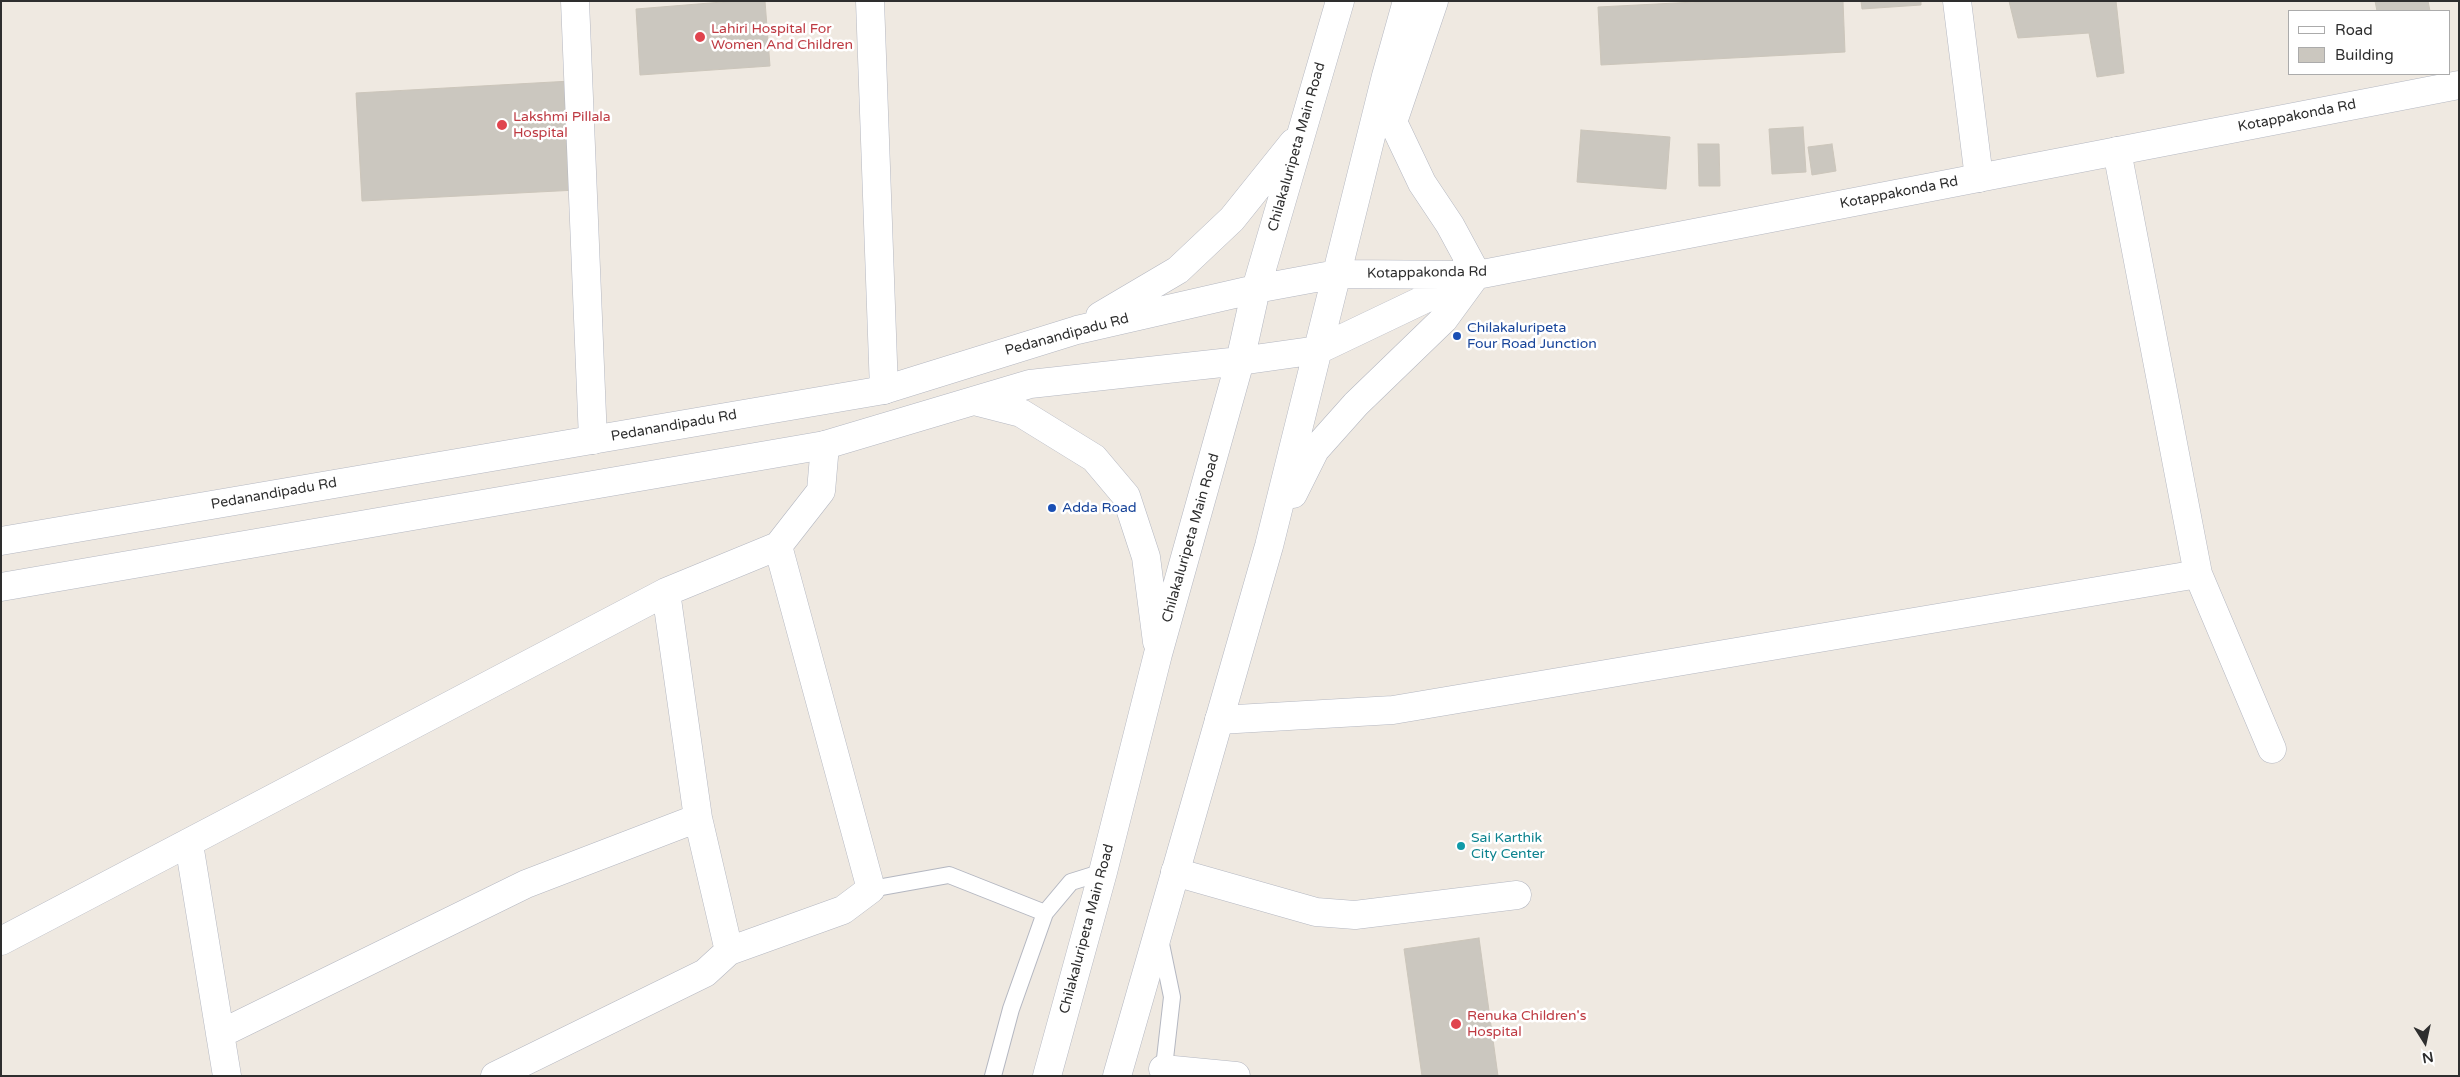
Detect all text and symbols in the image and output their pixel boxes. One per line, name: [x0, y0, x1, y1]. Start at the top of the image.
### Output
legend: [2288, 10, 2450, 75]
place label: Lahiri Hospital For Women And Children: [711, 21, 853, 54]
text: Road: [2335, 21, 2373, 39]
marker: Lahiri Hospital For Women And Children: [693, 30, 707, 44]
text: Building: [2335, 46, 2394, 64]
street label: Chilakaluripeta Main Road: [1265, 61, 1329, 233]
street label: Kotappakonda Rd: [2236, 96, 2358, 136]
place label: Lakshmi Pillala Hospital: [513, 109, 611, 142]
marker: Lakshmi Pillala Hospital: [495, 118, 509, 132]
street label: Kotappakonda Rd: [1838, 173, 1960, 213]
street label: Kotappakonda Rd: [1367, 264, 1487, 282]
street label: Pedanandipadu Rd: [1003, 310, 1131, 360]
place label: Chilakaluripeta Four Road Junction: [1467, 320, 1597, 352]
marker: Chilakaluripeta Four Road Junction: [1451, 330, 1463, 342]
street label: Pedanandipadu Rd: [610, 407, 738, 445]
street label: Chilakaluripeta Main Road: [1159, 452, 1223, 624]
street label: Pedanandipadu Rd: [210, 475, 338, 513]
place label: Adda Road: [1062, 500, 1137, 516]
marker: Adda Road: [1046, 502, 1058, 514]
place label: Sai Karthik City Center: [1471, 830, 1545, 862]
marker: Sai Karthik City Center: [1455, 840, 1467, 852]
street label: Chilakaluripeta Main Road: [1056, 842, 1118, 1016]
place label: Renuka Children's Hospital: [1467, 1008, 1586, 1040]
marker: Renuka Children's Hospital: [1449, 1017, 1463, 1031]
north arrow: [2400, 1017, 2450, 1067]
text: N: [2421, 1048, 2435, 1067]

